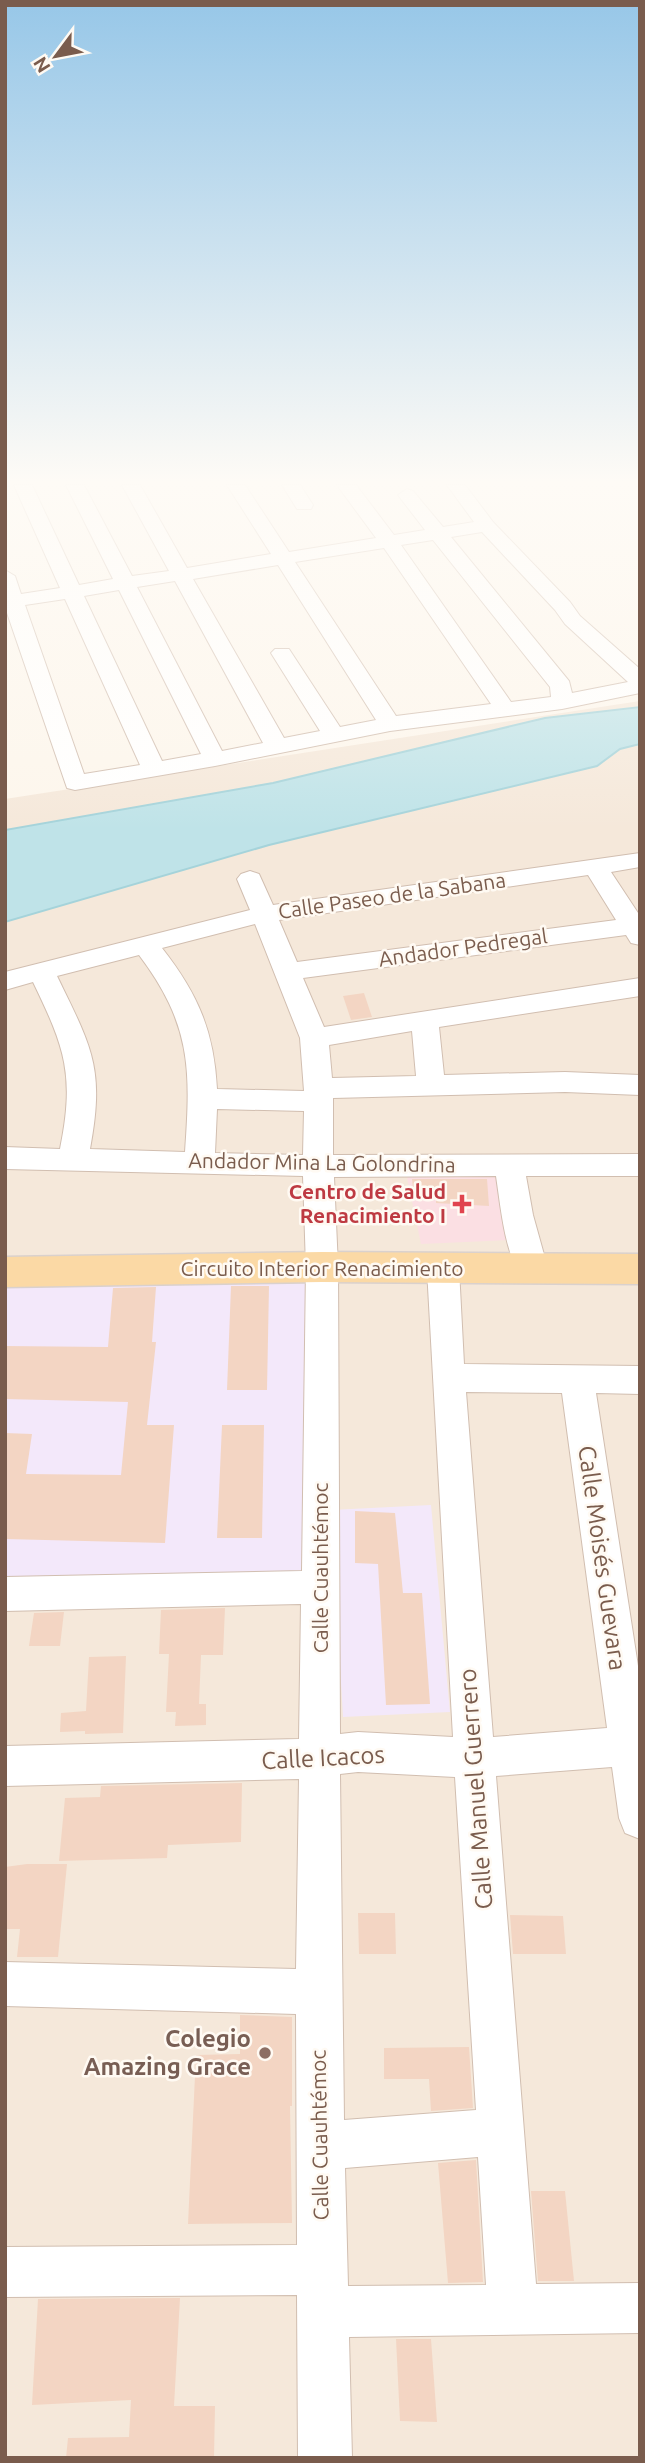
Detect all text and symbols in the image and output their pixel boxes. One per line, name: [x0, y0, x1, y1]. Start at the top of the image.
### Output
north arrow: [21, 21, 91, 91]
text: N: [28, 53, 55, 77]
street label: Calle Paseo de la Sabana: [277, 867, 507, 923]
street label: Andador Pedregal: [377, 923, 549, 971]
street label: Andador Mina La Golondrina: [188, 1148, 456, 1176]
place label: Centro de Salud Renacimiento I: [289, 1179, 446, 1227]
marker: Centro de Salud Renacimiento I: [452, 1194, 472, 1214]
street label: Circuito Interior Renacimiento: [181, 1256, 463, 1280]
street label: Calle Moisés Guevara: [573, 1444, 632, 1672]
street label: Calle Cuauhtémoc: [308, 1483, 332, 1653]
street label: Calle Manuel Guerrero: [454, 1668, 497, 1910]
street label: Calle Icacos: [261, 1741, 385, 1774]
place label: Colegio Amazing Grace: [84, 2025, 251, 2080]
marker: Colegio Amazing Grace: [257, 2045, 273, 2061]
street label: Calle Cuauhtémoc: [306, 2049, 332, 2220]

